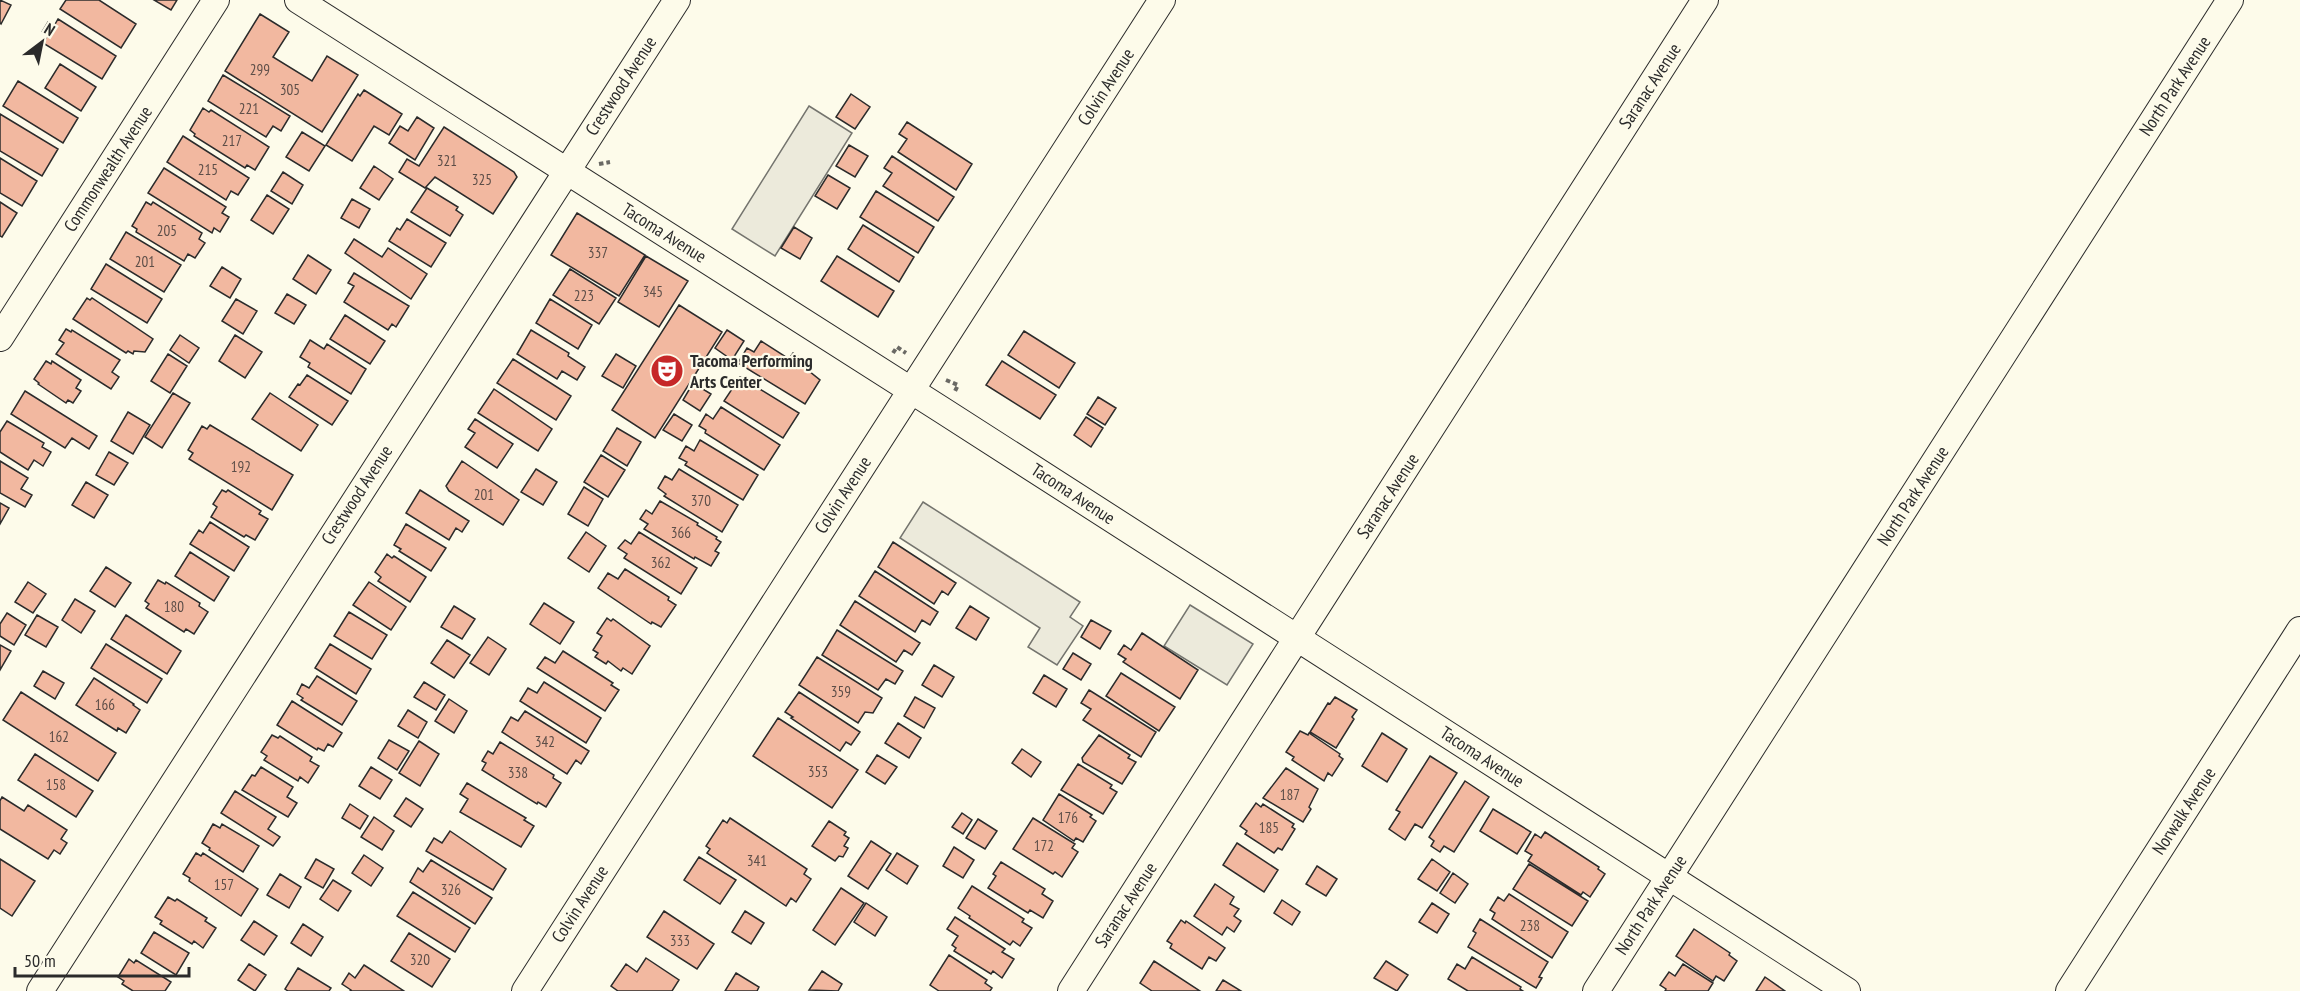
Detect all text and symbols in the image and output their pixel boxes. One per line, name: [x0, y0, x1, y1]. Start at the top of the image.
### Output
north arrow: [12, 12, 72, 72]
text: N: [41, 19, 59, 40]
street label: North Park Avenue: [2134, 31, 2215, 140]
street label: Crestwood Avenue: [580, 32, 661, 140]
street label: Saranac Avenue: [1614, 39, 1686, 133]
street label: Colvin Avenue: [1072, 44, 1139, 130]
house number: 299: [250, 60, 270, 79]
house number: 305: [280, 80, 300, 99]
house number: 221: [239, 99, 259, 118]
street label: Commonwealth Avenue: [58, 101, 157, 236]
house number: 217: [222, 131, 242, 150]
house number: 321: [437, 151, 457, 170]
house number: 215: [198, 160, 218, 179]
house number: 325: [472, 170, 492, 189]
street label: Tacoma Avenue: [618, 198, 711, 268]
house number: 205: [157, 221, 177, 240]
house number: 337: [588, 243, 608, 262]
house number: 201: [135, 252, 155, 271]
house number: 345: [643, 282, 663, 301]
house number: 223: [574, 286, 594, 305]
place label: Tacoma Performing Arts Center: [689, 349, 813, 393]
theatre icon: Tacoma Performing Arts Center: [649, 353, 685, 389]
street label: Crestwood Avenue: [316, 441, 397, 549]
street label: North Park Avenue: [1872, 441, 1953, 550]
street label: Saranac Avenue: [1352, 449, 1424, 543]
street label: Colvin Avenue: [809, 452, 876, 538]
house number: 192: [231, 457, 251, 476]
street label: Tacoma Avenue: [1027, 458, 1120, 529]
house number: 201: [474, 485, 494, 504]
house number: 370: [691, 491, 711, 510]
house number: 366: [671, 523, 691, 542]
house number: 362: [651, 553, 671, 572]
house number: 180: [164, 597, 184, 616]
house number: 359: [831, 682, 851, 701]
house number: 166: [95, 695, 115, 714]
street label: Tacoma Avenue: [1436, 721, 1529, 792]
house number: 162: [49, 727, 69, 746]
house number: 342: [535, 732, 555, 751]
house number: 353: [808, 762, 828, 781]
house number: 338: [508, 763, 528, 782]
street label: Norwalk Avenue: [2147, 763, 2220, 859]
house number: 158: [46, 775, 66, 794]
house number: 187: [1280, 785, 1300, 804]
house number: 176: [1058, 808, 1078, 827]
house number: 185: [1259, 818, 1279, 837]
house number: 172: [1034, 836, 1054, 855]
street label: North Park Avenue: [1610, 850, 1691, 959]
house number: 341: [747, 851, 767, 870]
street label: Saranac Avenue: [1090, 858, 1162, 952]
street label: Colvin Avenue: [546, 861, 613, 947]
house number: 157: [214, 875, 234, 894]
house number: 326: [441, 880, 461, 899]
house number: 238: [1520, 916, 1540, 935]
house number: 333: [670, 931, 690, 950]
scale bar: [15, 940, 189, 978]
text: 50 m: [24, 949, 56, 972]
house number: 320: [410, 950, 430, 969]

